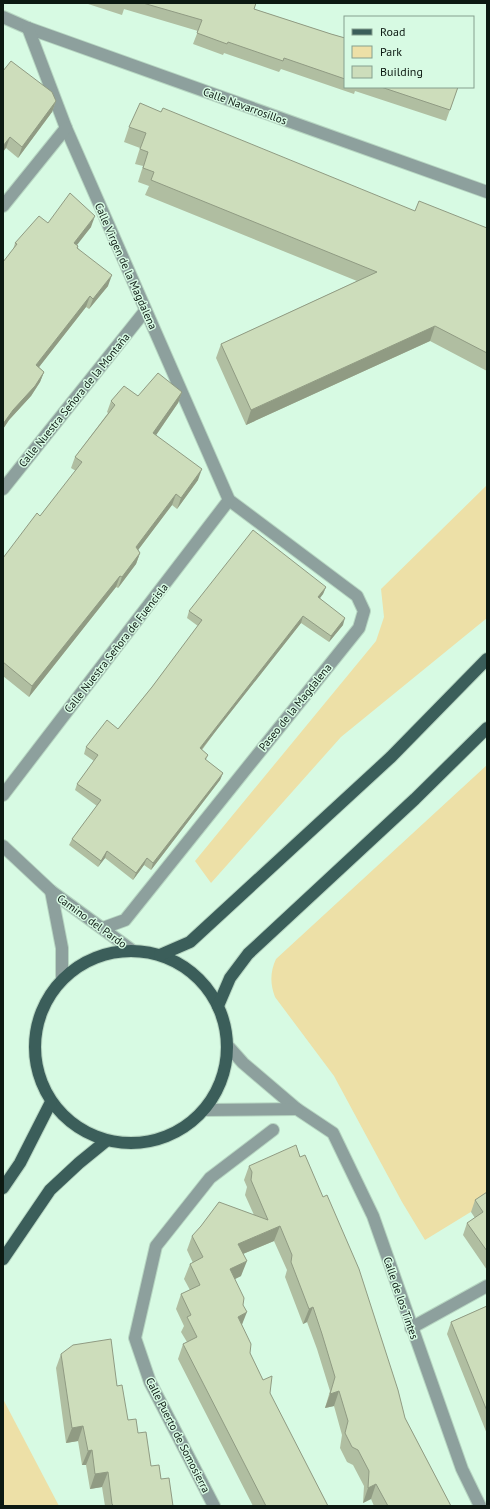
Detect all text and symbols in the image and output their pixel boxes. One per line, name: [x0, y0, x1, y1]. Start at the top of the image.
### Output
legend: [344, 16, 474, 88]
text: Road: [380, 24, 405, 39]
text: Park: [380, 44, 402, 59]
text: Building: [380, 64, 423, 79]
street label: Calle Navarrosillos: [201, 84, 289, 128]
street label: Calle Virgen de la Magdalena: [92, 200, 160, 332]
street label: Calle Nuestra Señora de la Montaña: [15, 330, 133, 470]
street label: Calle Nuestra Señora de Fuencisla: [61, 581, 171, 715]
street label: Paseo de la Magdalena: [256, 661, 334, 753]
street label: Camino del Pardo: [54, 891, 130, 951]
street label: Calle de los Tintes: [380, 1255, 422, 1341]
street label: Calle Puerto de Somosierra: [143, 1375, 213, 1495]

